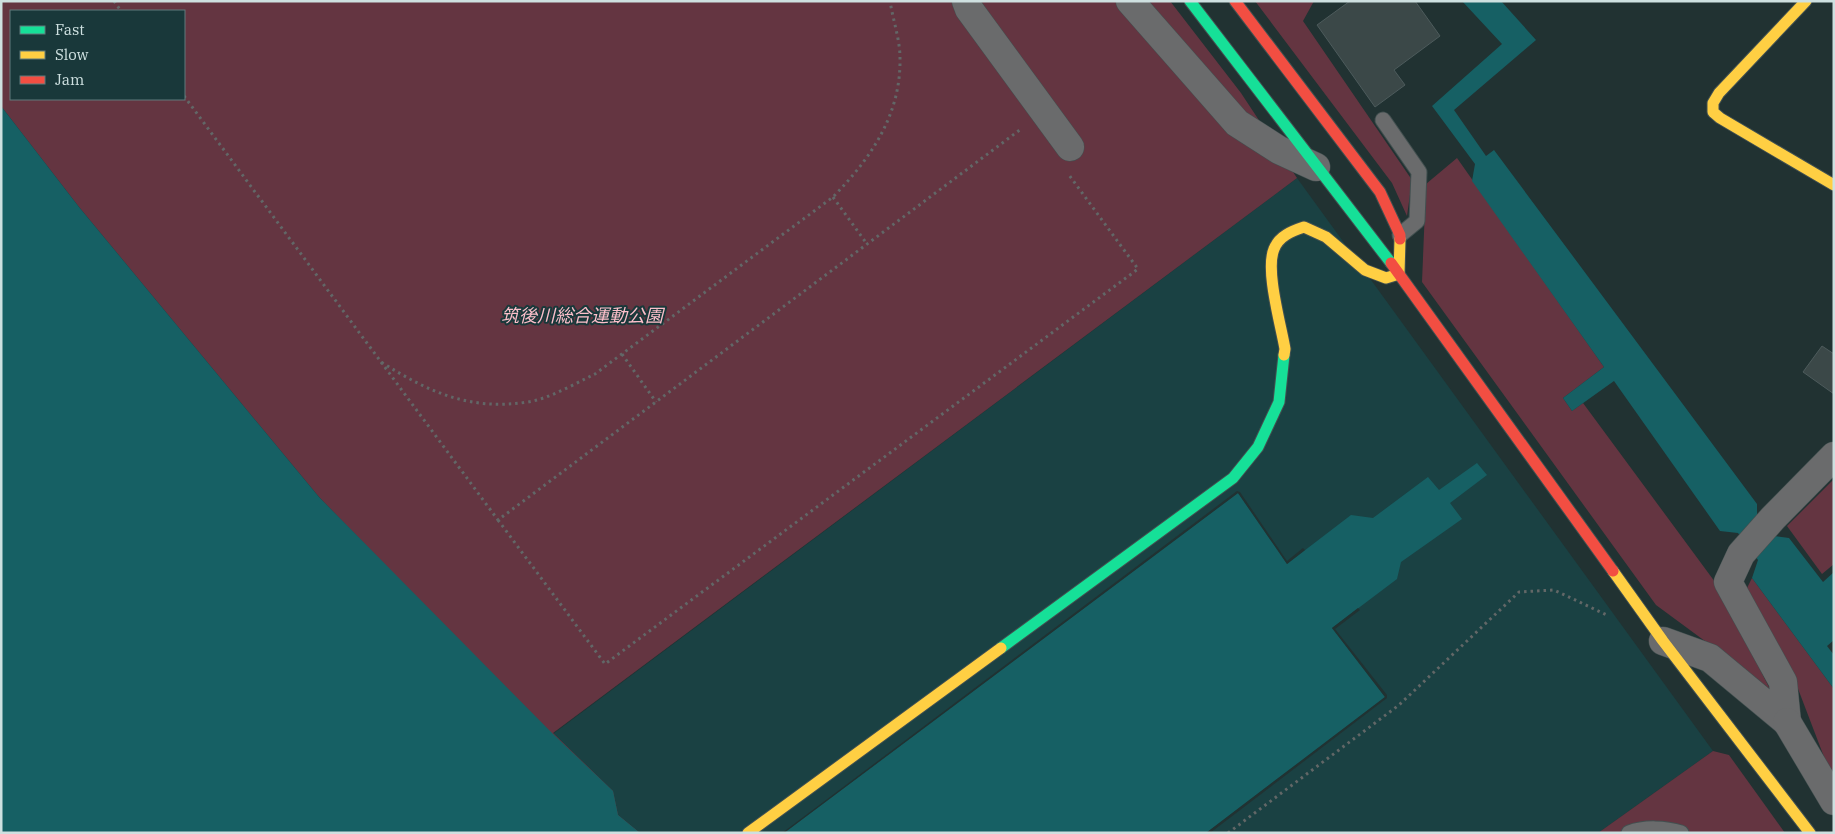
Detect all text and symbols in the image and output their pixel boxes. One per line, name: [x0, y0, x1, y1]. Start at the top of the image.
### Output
legend: [10, 10, 185, 100]
text: Fast: [55, 20, 85, 39]
text: Slow: [55, 45, 89, 64]
text: Jam: [55, 70, 84, 89]
park label: 筑後川総合運動公園: [501, 304, 666, 327]

